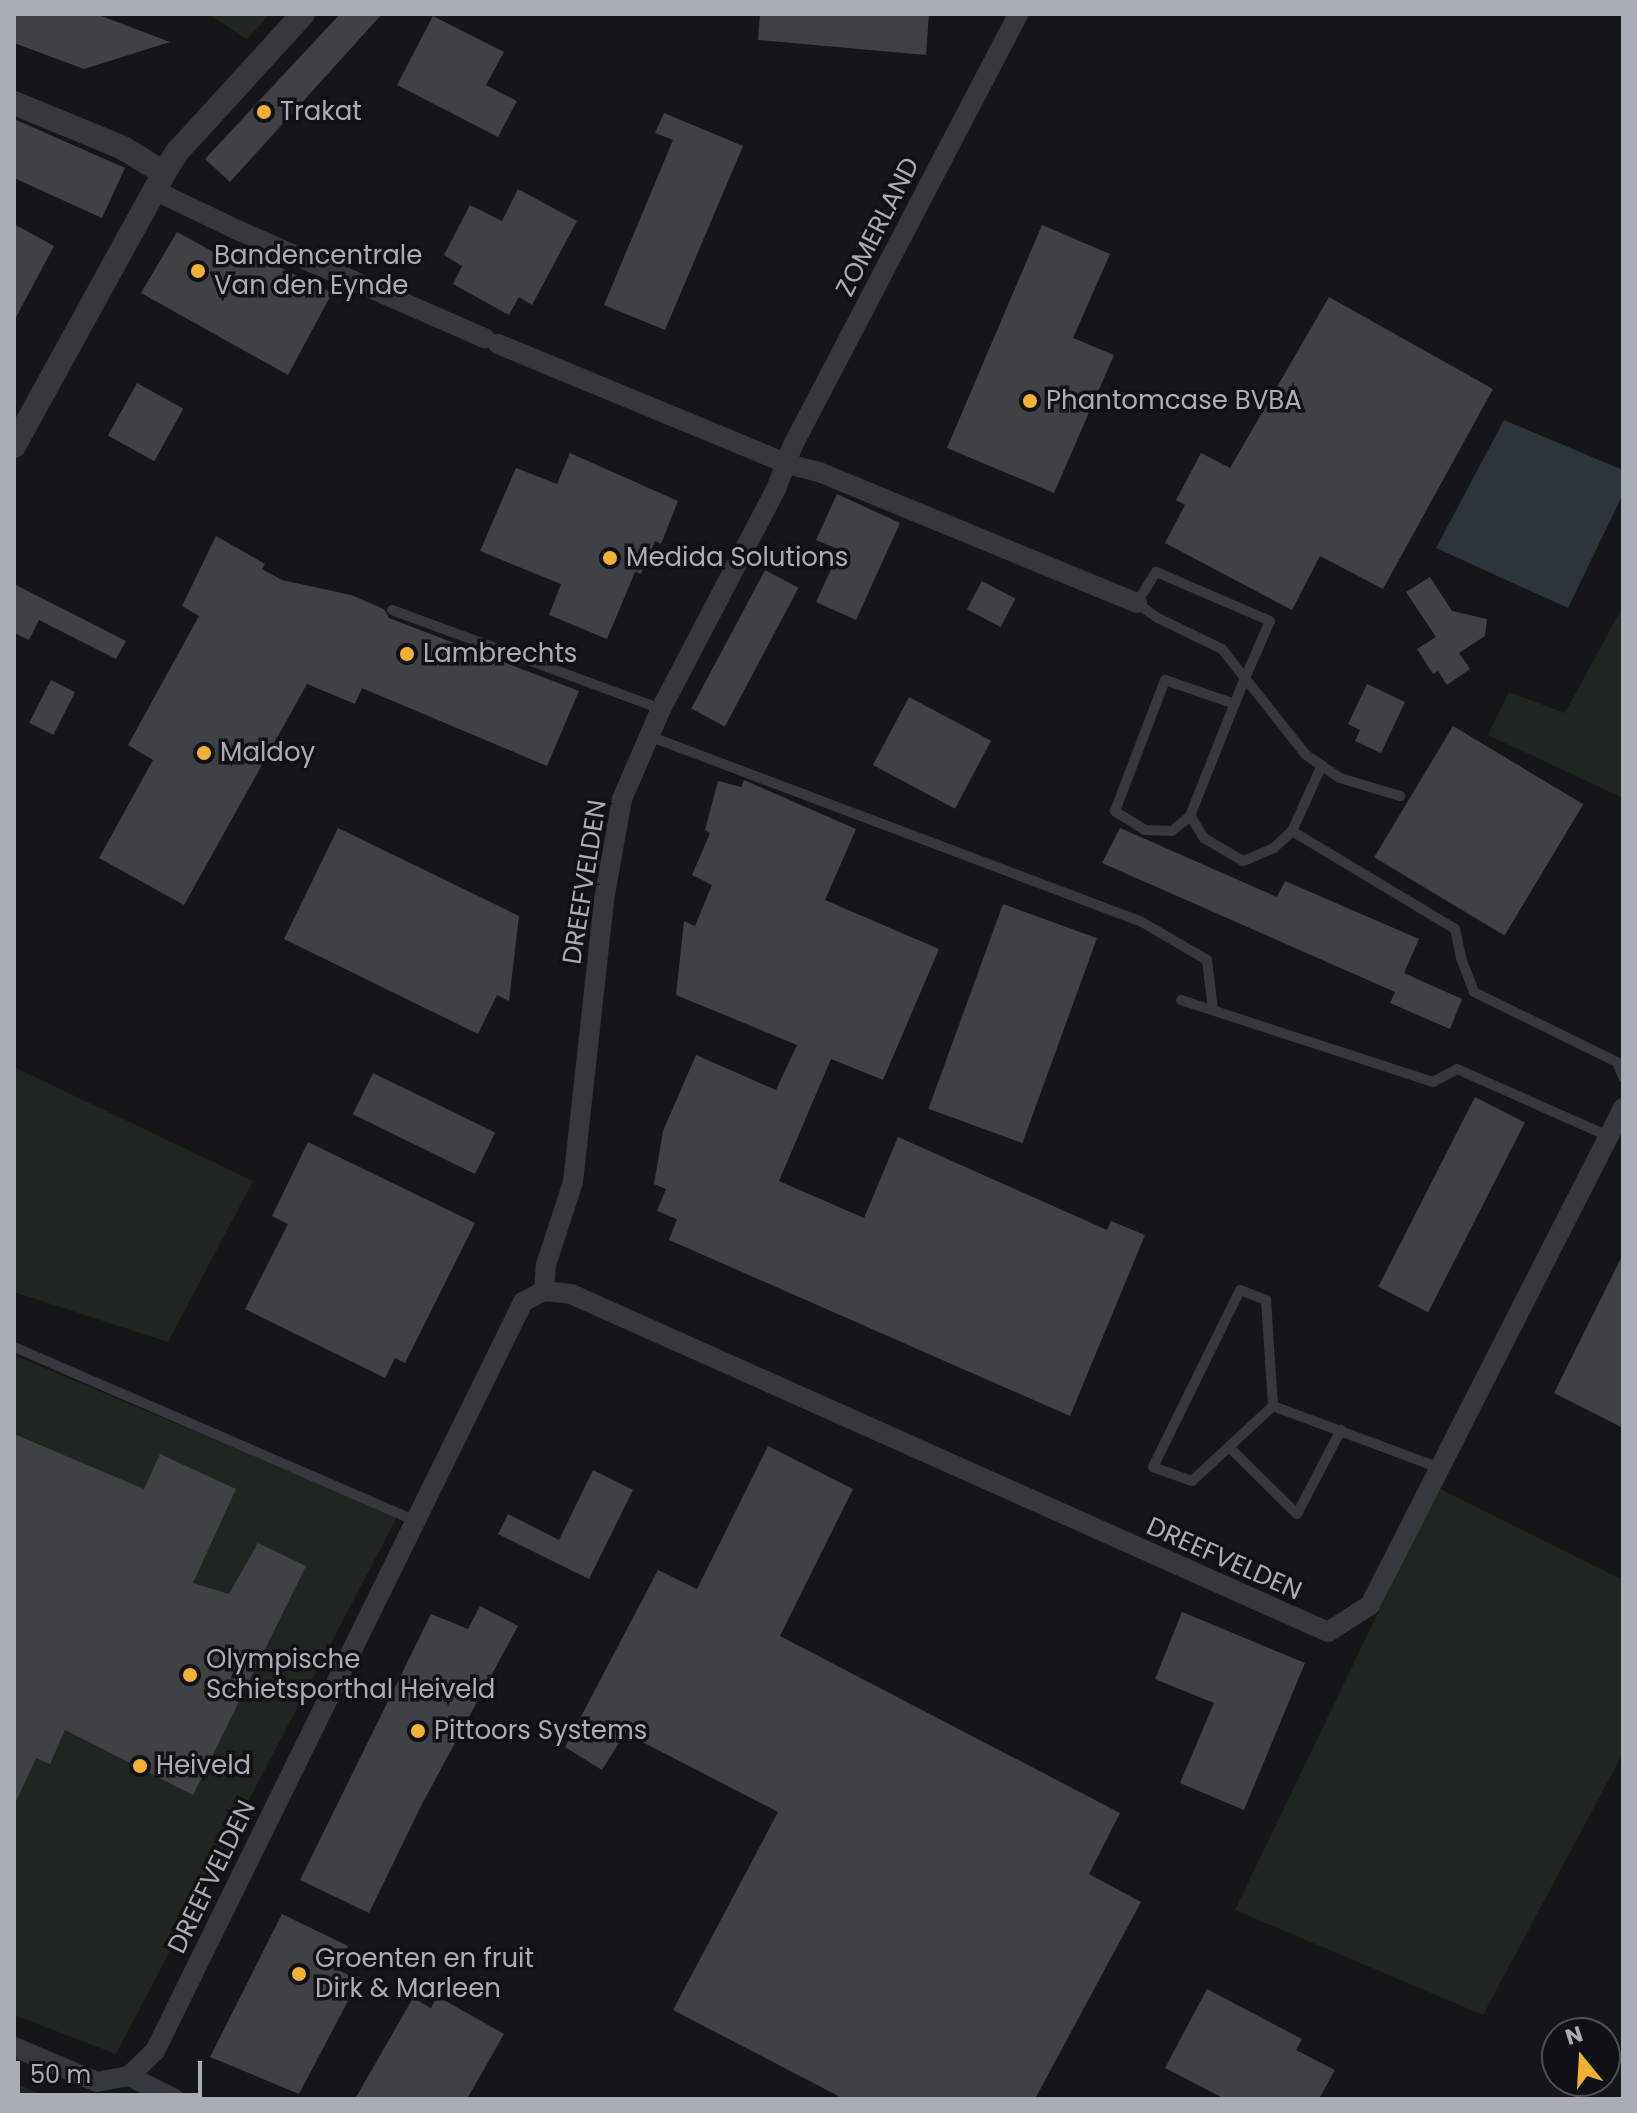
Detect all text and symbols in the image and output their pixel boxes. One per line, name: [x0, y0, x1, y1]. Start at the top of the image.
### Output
place label: Trakat: [280, 96, 362, 128]
marker: Trakat: [255, 103, 273, 121]
street label: ZOMERLAND: [830, 152, 926, 302]
place label: Bandencentrale Van den Eynde: [214, 240, 422, 302]
marker: Bandencentrale Van den Eynde: [189, 262, 207, 280]
place label: Phantomcase BVBA: [1046, 385, 1302, 417]
marker: Phantomcase BVBA: [1021, 392, 1039, 410]
place label: Medida Solutions: [626, 542, 848, 574]
marker: Medida Solutions: [601, 549, 619, 567]
place label: Lambrechts: [423, 638, 577, 670]
marker: Lambrechts: [398, 645, 416, 663]
place label: Maldoy: [220, 737, 315, 769]
marker: Maldoy: [195, 744, 213, 762]
street label: DREEFVELDEN: [557, 798, 613, 966]
street label: DREEFVELDEN: [1142, 1511, 1306, 1607]
place label: Olympische Schietsporthal Heiveld: [206, 1644, 495, 1706]
marker: Olympische Schietsporthal Heiveld: [181, 1666, 199, 1684]
place label: Pittoors Systems: [434, 1715, 647, 1747]
marker: Pittoors Systems: [409, 1722, 427, 1740]
place label: Heiveld: [156, 1750, 251, 1782]
marker: Heiveld: [131, 1757, 149, 1775]
street label: DREEFVELDEN: [162, 1796, 262, 1958]
place label: Groenten en fruit Dirk & Marleen: [315, 1943, 534, 2004]
marker: Groenten en fruit Dirk & Marleen: [290, 1965, 308, 1983]
north arrow: [1541, 2017, 1621, 2097]
text: N: [1561, 2018, 1587, 2053]
scale bar: [20, 2045, 206, 2095]
text: 50 m: [30, 2058, 91, 2091]

